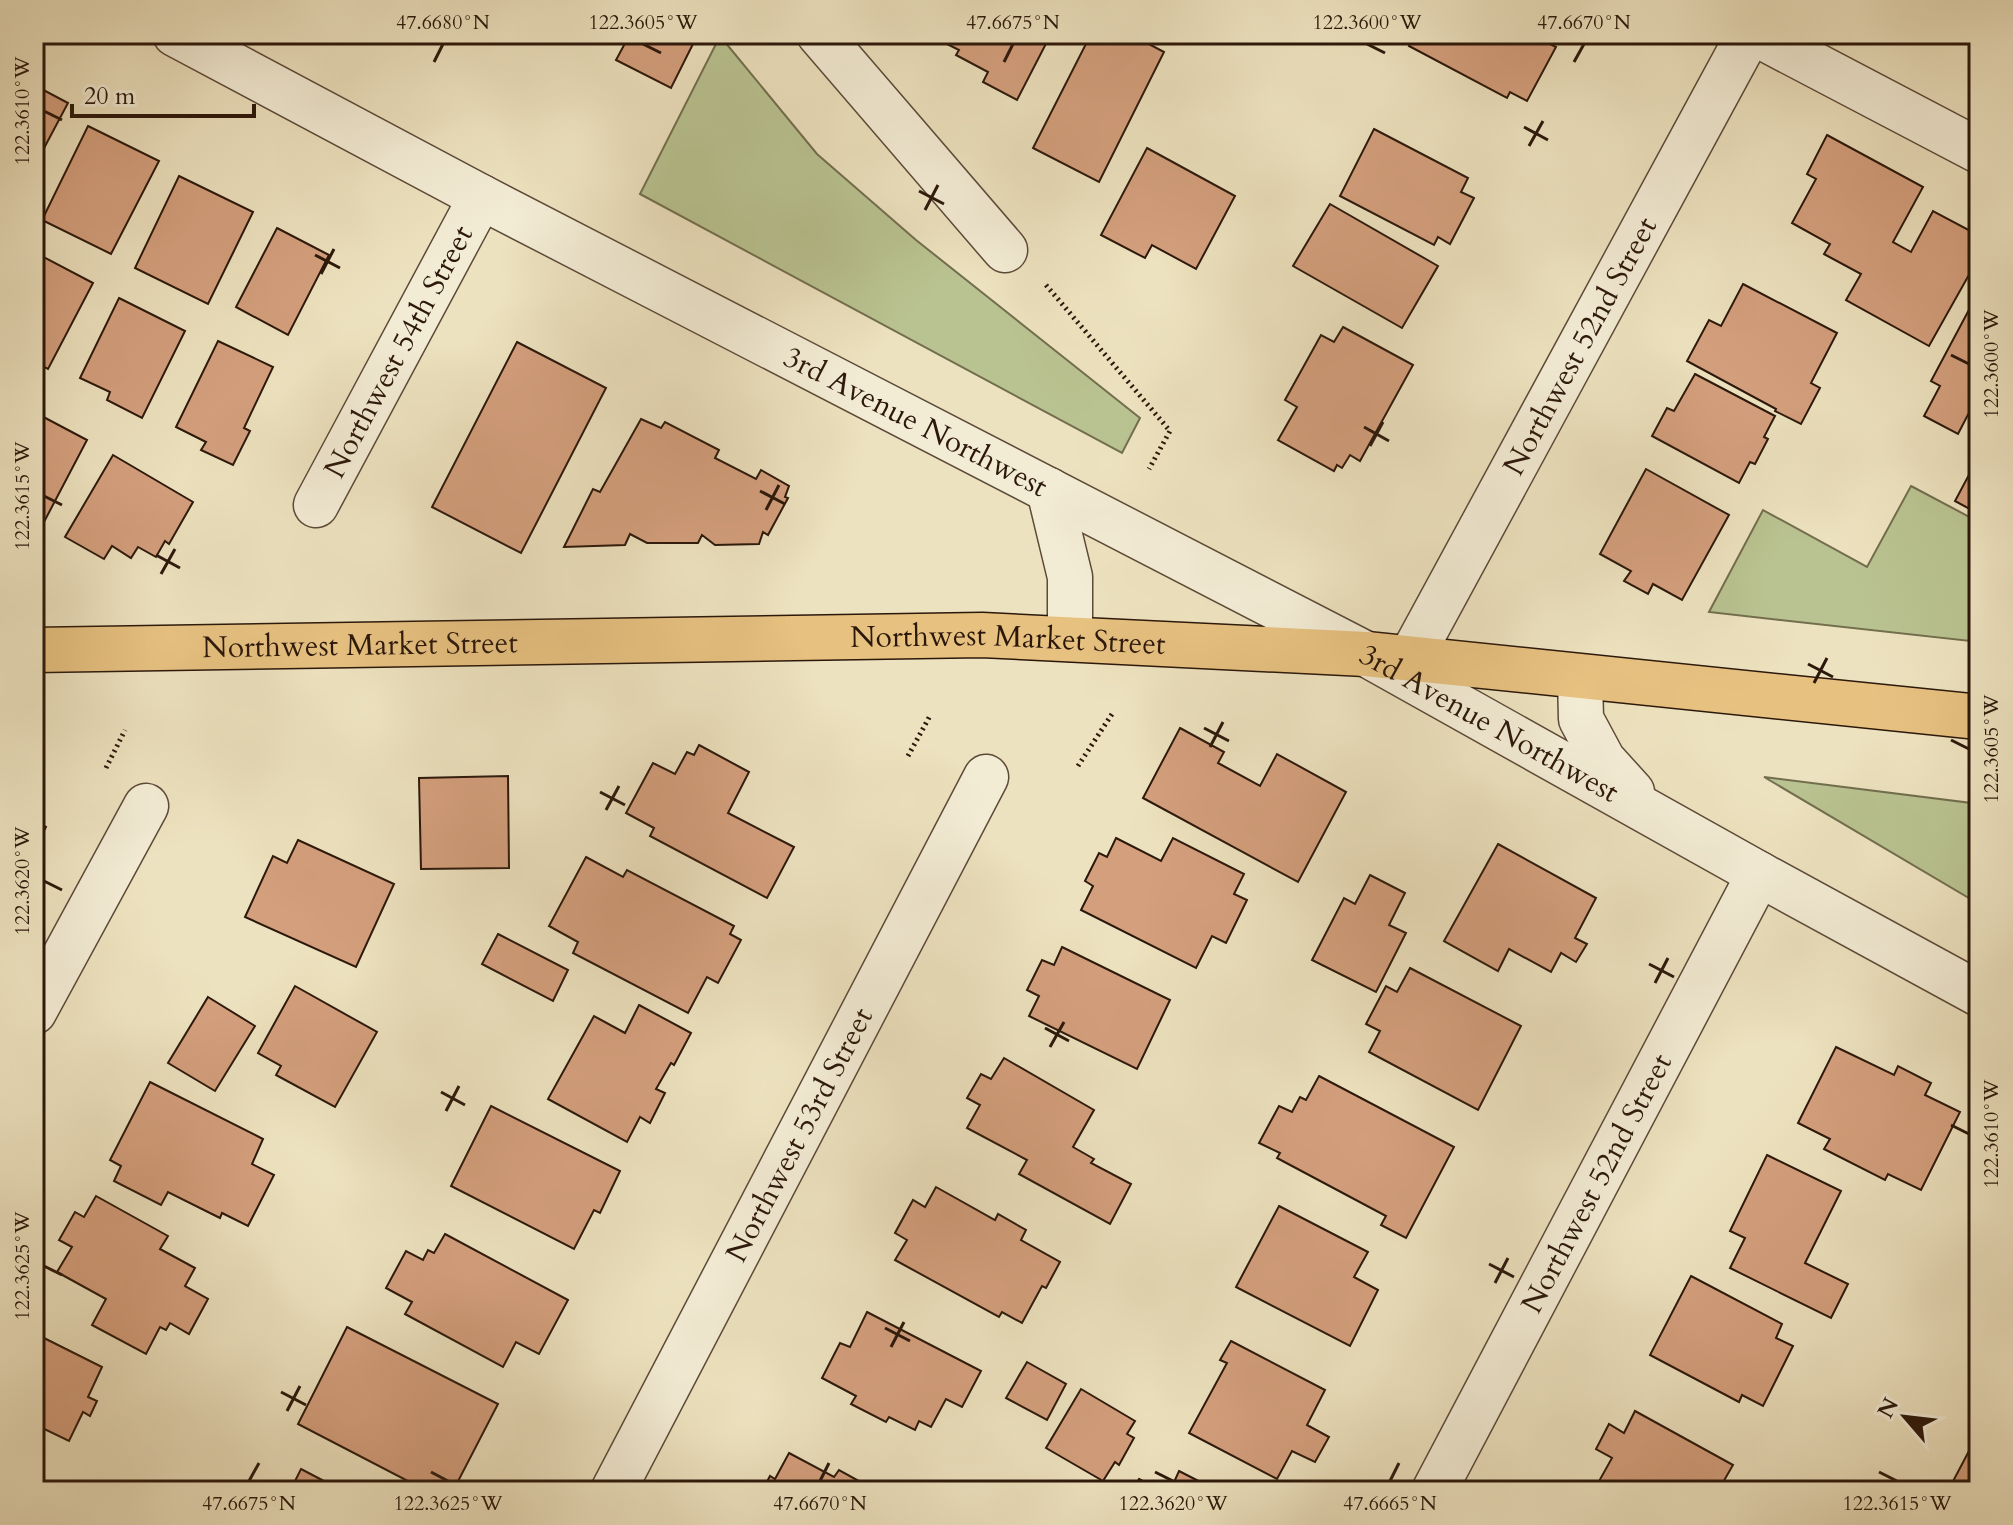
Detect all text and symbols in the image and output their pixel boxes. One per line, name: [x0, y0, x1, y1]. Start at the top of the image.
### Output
text: 47.6680°N: [396, 9, 490, 36]
text: 122.3605°W: [588, 9, 698, 36]
text: 47.6675°N: [966, 9, 1060, 36]
text: 122.3600°W: [1312, 9, 1422, 36]
text: 47.6670°N: [1537, 9, 1631, 36]
text: 122.3610°W: [9, 56, 36, 166]
scale bar: [72, 68, 254, 118]
text: 20 m: [84, 80, 136, 113]
street label: Northwest 52nd Street: [1493, 209, 1667, 482]
street label: Northwest 54th Street: [314, 218, 483, 485]
text: 122.3600°W: [1978, 309, 2005, 419]
street label: 3rd Avenue Northwest: [777, 336, 1055, 507]
text: 122.3615°W: [9, 441, 36, 551]
street label: Northwest Market Street: [850, 614, 1167, 665]
street label: Northwest Market Street: [202, 622, 519, 668]
street label: 3rd Avenue Northwest: [1352, 634, 1627, 812]
text: 122.3605°W: [1978, 694, 2005, 804]
text: 122.3620°W: [9, 826, 36, 936]
street label: Northwest 53rd Street: [716, 1000, 883, 1269]
street label: Northwest 52nd Street: [1511, 1046, 1682, 1320]
text: 122.3610°W: [1978, 1079, 2005, 1189]
text: 122.3625°W: [9, 1211, 36, 1321]
north arrow: [1865, 1377, 1945, 1457]
text: N: [1870, 1393, 1906, 1424]
text: 47.6675°N: [202, 1490, 296, 1517]
text: 122.3625°W: [393, 1490, 503, 1517]
text: 47.6670°N: [773, 1490, 867, 1517]
text: 122.3620°W: [1118, 1490, 1228, 1517]
text: 47.6665°N: [1343, 1490, 1437, 1517]
text: 122.3615°W: [1842, 1490, 1952, 1517]

